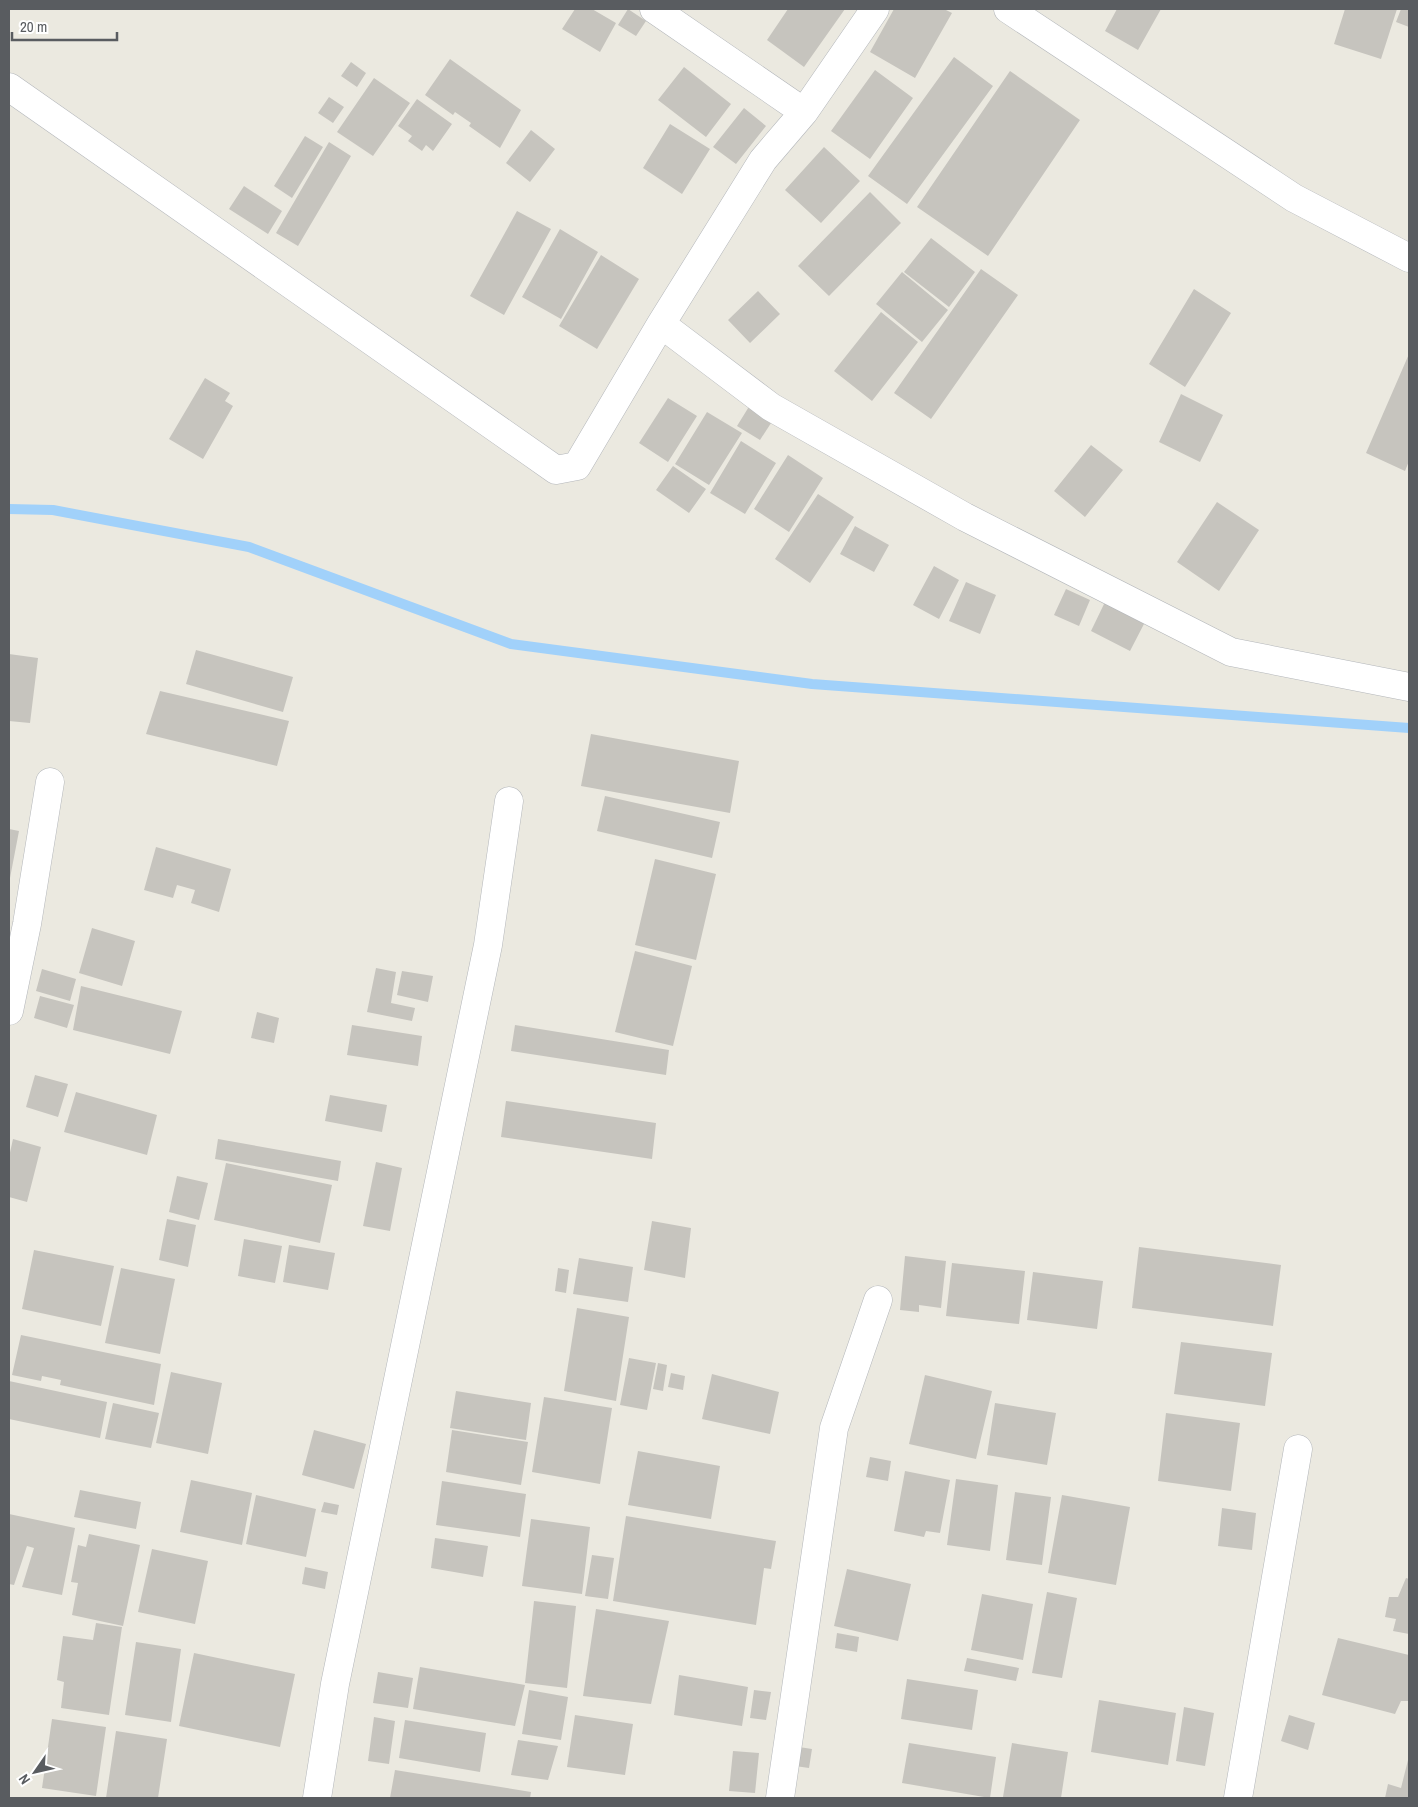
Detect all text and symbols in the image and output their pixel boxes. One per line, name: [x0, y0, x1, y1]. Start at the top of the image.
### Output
scale bar: [12, 10, 118, 42]
text: 20 m: [20, 16, 47, 37]
north arrow: [10, 1747, 60, 1797]
text: N: [14, 1771, 34, 1788]

